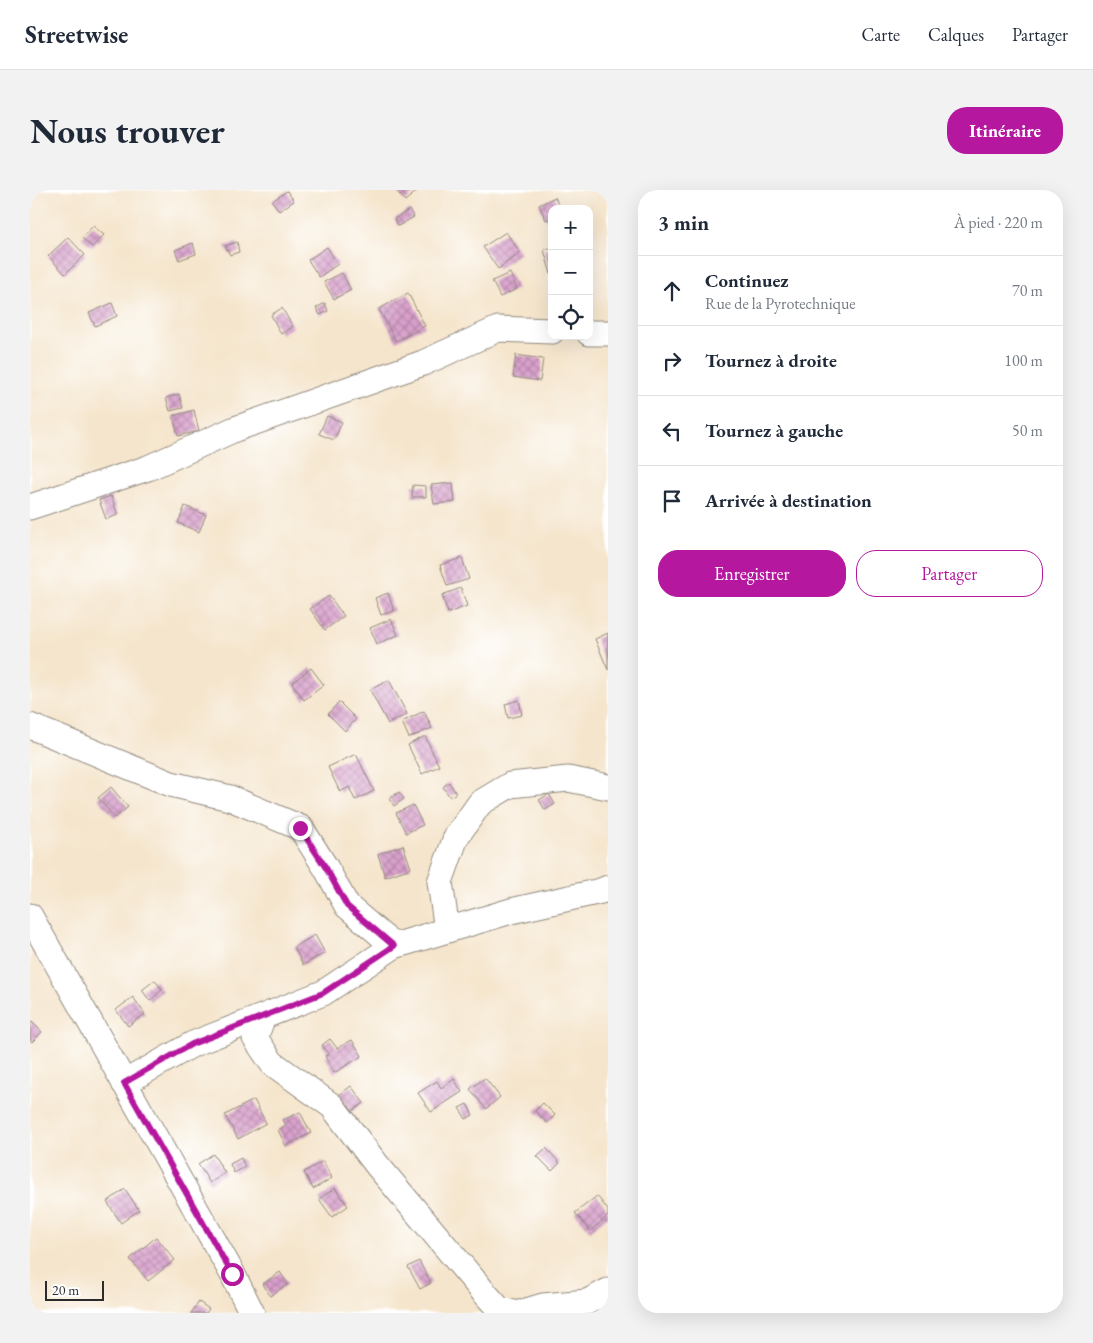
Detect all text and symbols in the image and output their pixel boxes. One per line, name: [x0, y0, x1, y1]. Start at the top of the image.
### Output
text: Streetwise: [25, 19, 128, 50]
text: Carte: [861, 23, 900, 46]
text: Calques: [928, 23, 984, 46]
text: Partager: [1012, 23, 1068, 46]
button: Itinéraire: [947, 107, 1063, 154]
text: Nous trouver: [30, 108, 225, 153]
map controls: [548, 205, 593, 340]
button: +: [548, 205, 593, 250]
text: 3 min: [658, 209, 709, 236]
text: À pied · 220 m: [954, 212, 1043, 233]
button: −: [548, 250, 593, 295]
text: Continuez: [705, 268, 789, 293]
icon: ahead: [658, 277, 686, 305]
text: 70 m: [1012, 280, 1043, 301]
text: Rue de la Pyrotechnique: [705, 293, 856, 314]
button: locate: [548, 295, 593, 340]
icon: right: [658, 347, 686, 375]
text: Tournez à droite: [705, 348, 837, 373]
text: 100 m: [1004, 350, 1043, 371]
icon: left: [658, 417, 686, 445]
text: Tournez à gauche: [705, 418, 843, 443]
text: 50 m: [1012, 420, 1043, 441]
icon: arrive: [658, 487, 686, 515]
text: Arrivée à destination: [705, 488, 872, 513]
button: Enregistrer: [658, 550, 846, 597]
button: Partager: [856, 550, 1043, 597]
route end: [289, 817, 312, 840]
route start: [221, 1263, 244, 1286]
scale bar: [45, 1278, 104, 1301]
text: 20 m: [52, 1281, 79, 1299]

